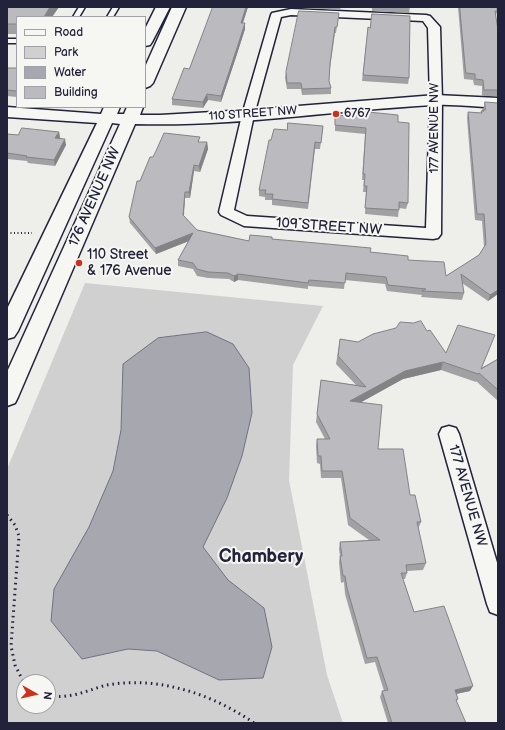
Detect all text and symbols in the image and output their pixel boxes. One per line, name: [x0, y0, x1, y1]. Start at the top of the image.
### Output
legend: [16, 16, 146, 108]
text: Road: [54, 25, 83, 40]
text: Park: [54, 45, 78, 60]
text: Water: [54, 65, 86, 80]
street label: 177 AVENUE NW: [428, 83, 442, 173]
text: Building: [54, 85, 98, 100]
street label: 110 STREET NW: [208, 104, 298, 124]
place label: 6767: [344, 107, 370, 121]
marker: 6767: [331, 109, 341, 119]
street label: 176 AVENUE NW: [66, 145, 124, 249]
street label: 109 STREET NW: [275, 215, 383, 239]
place label: 110 Street & 176 Avenue: [87, 247, 172, 280]
marker: 110 Street & 176 Avenue: [74, 258, 84, 268]
street label: 177 AVENUE NW: [444, 443, 490, 549]
district label: Chambery: [219, 546, 303, 568]
north arrow: [16, 674, 56, 714]
text: N: [40, 691, 54, 701]

